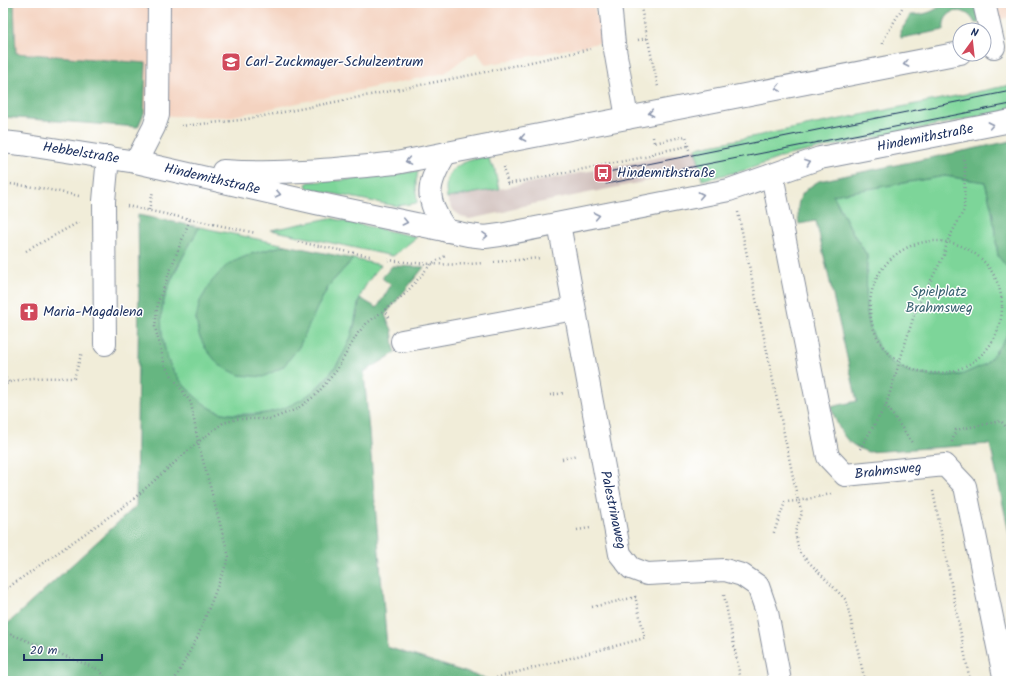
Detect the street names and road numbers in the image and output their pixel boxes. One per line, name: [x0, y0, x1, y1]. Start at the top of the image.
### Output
street label: Hindemithstraße: [875, 118, 976, 158]
street label: Hebbelstraße: [41, 136, 122, 170]
street label: Hindemithstraße: [162, 157, 263, 201]
street label: Brahmsweg: [853, 457, 923, 485]
street label: Palestrinaweg: [594, 469, 632, 551]

